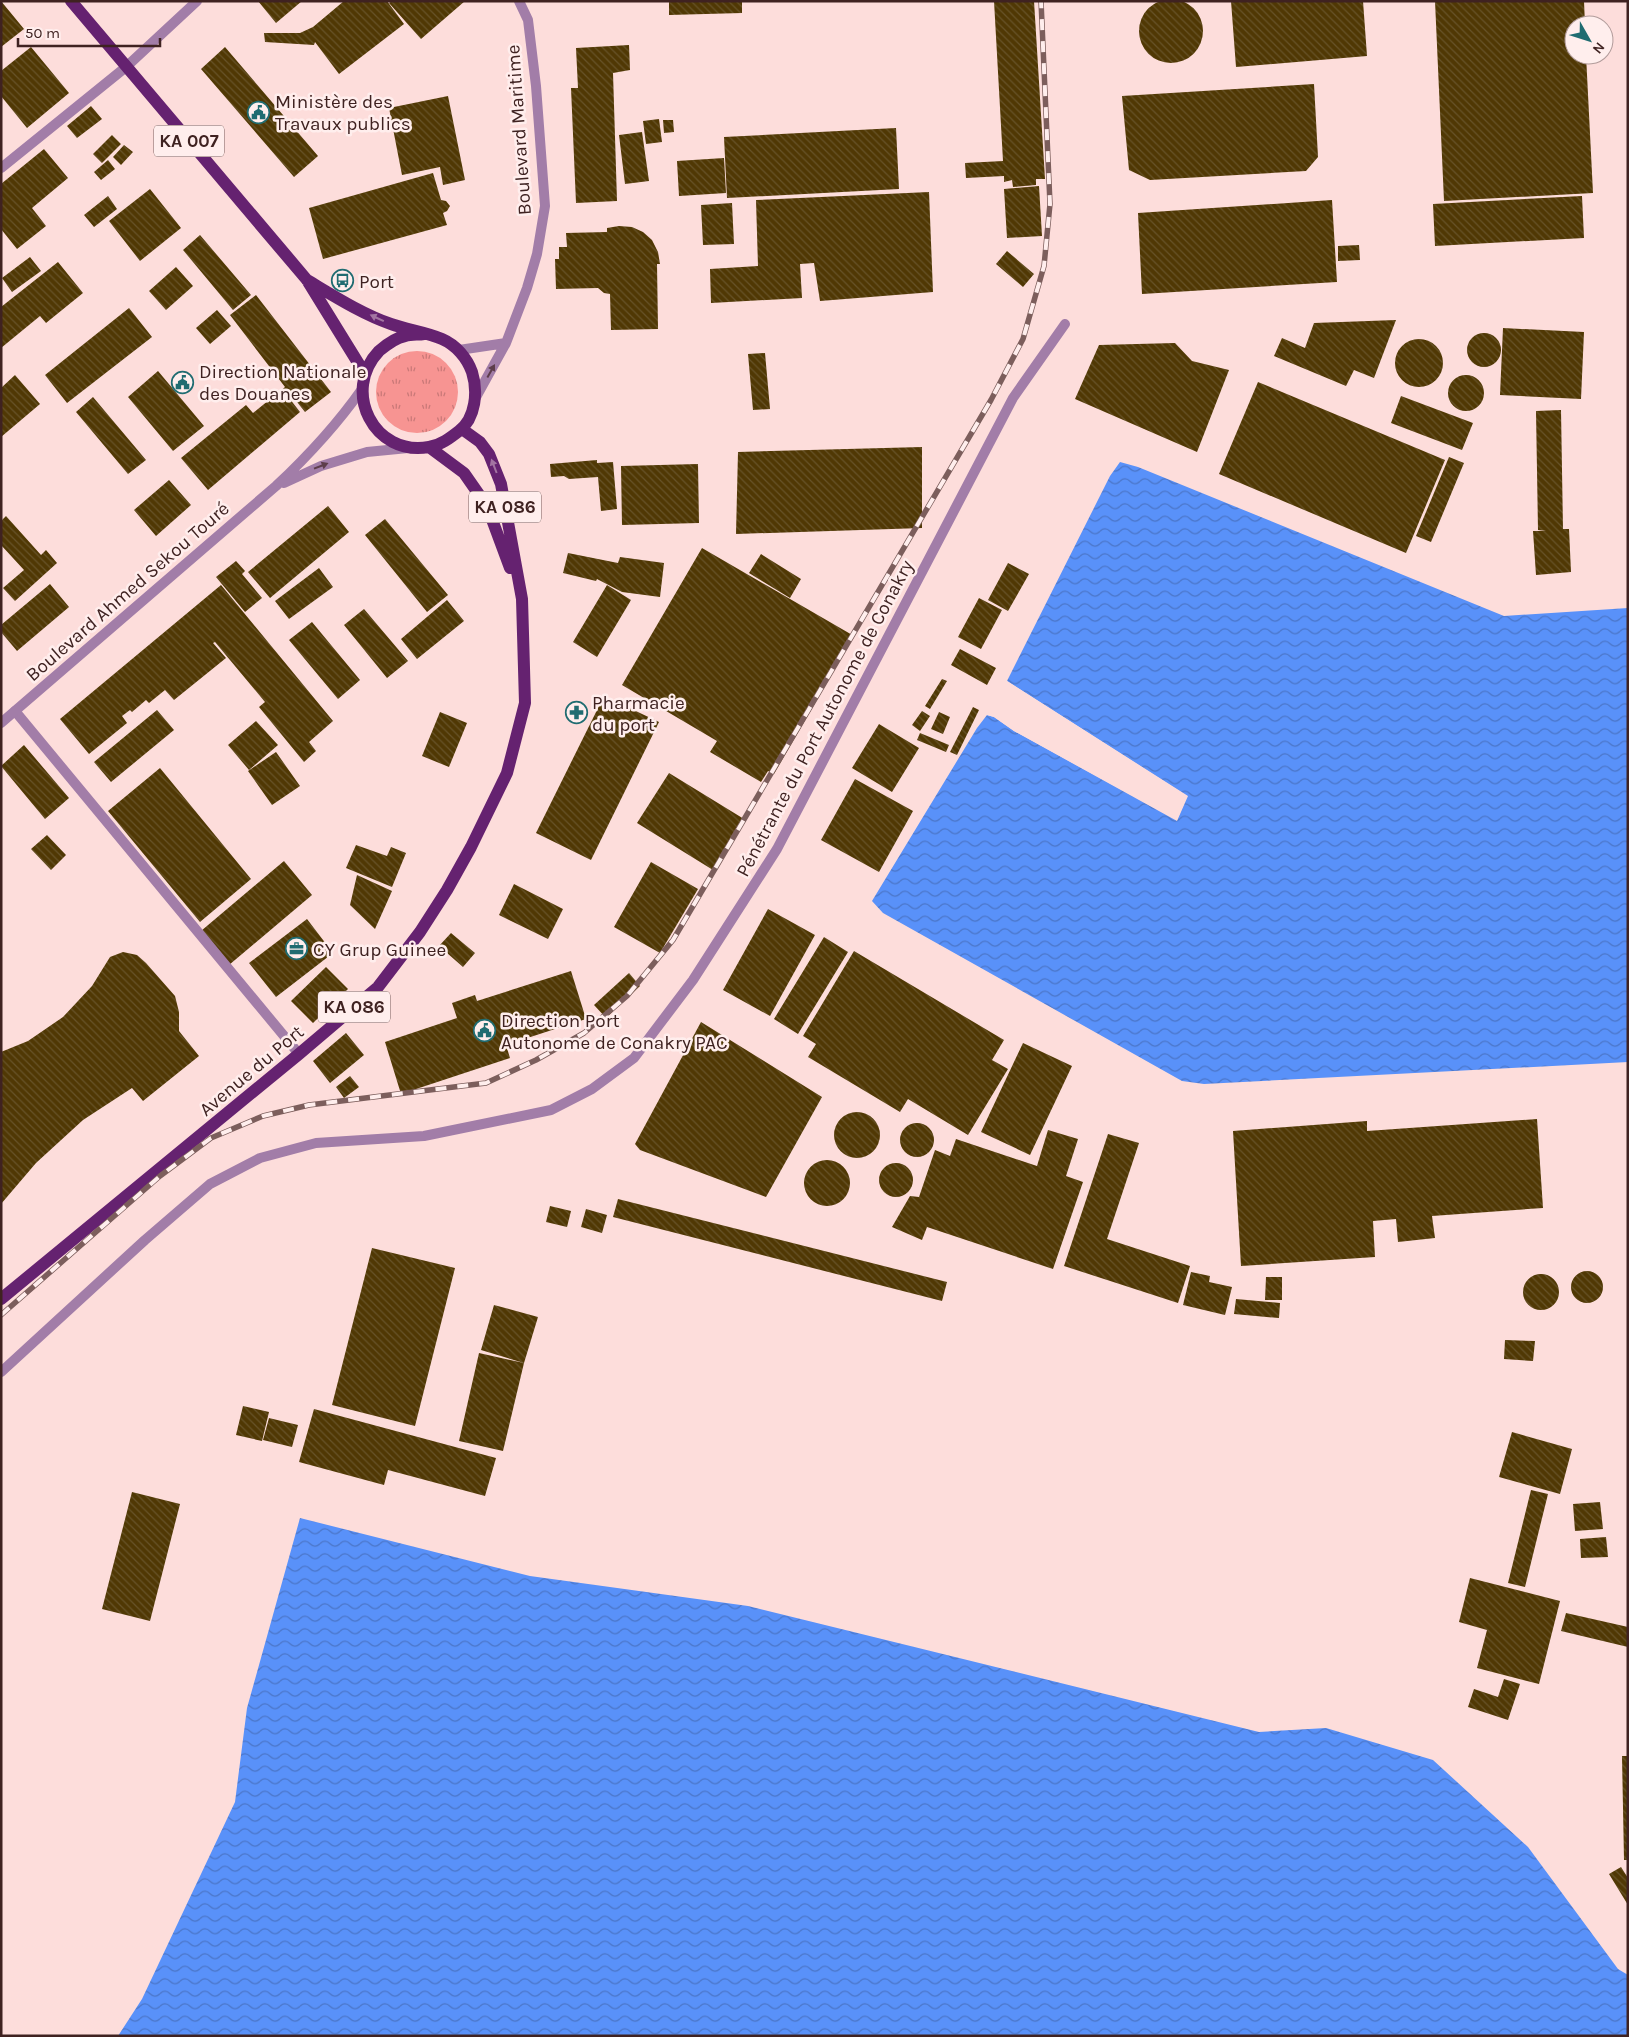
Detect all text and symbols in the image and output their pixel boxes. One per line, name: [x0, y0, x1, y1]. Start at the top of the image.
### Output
scale bar: [18, 15, 160, 47]
north arrow: [1564, 15, 1614, 65]
text: 50 m: [25, 24, 60, 42]
text: N: [1589, 39, 1608, 57]
street label: Boulevard Maritime: [502, 44, 536, 216]
place label: Ministère des Travaux publics: [275, 91, 411, 135]
public building icon: Ministère des Travaux publics: [247, 100, 271, 124]
road number: KA 007: [154, 125, 224, 156]
bus stop icon: Port: [331, 269, 355, 293]
place label: Port: [359, 271, 394, 293]
one-way arrow: [370, 314, 385, 323]
place label: Direction Nationale des Douanes: [199, 361, 366, 405]
one-way arrow: [487, 363, 495, 378]
public building icon: Direction Nationale des Douanes: [171, 370, 195, 394]
one-way arrow: [489, 458, 497, 473]
one-way arrow: [314, 462, 328, 470]
road number: KA 086: [469, 492, 541, 522]
street label: Boulevard Ahmed Sekou Touré: [22, 498, 234, 686]
street label: Pénétrante du Port Autonome de Conakry: [732, 556, 918, 880]
place label: Pharmacie du port: [592, 692, 685, 736]
pharmacy icon: Pharmacie du port: [564, 701, 588, 725]
office icon: CY Grup Guinee: [285, 937, 309, 961]
place label: CY Grup Guinee: [313, 939, 446, 961]
road number: KA 086: [318, 992, 390, 1022]
place label: Direction Port Autonome de Conakry PAC: [501, 1010, 728, 1054]
public building icon: Direction Port Autonome de Conakry PAC: [473, 1019, 497, 1043]
street label: Avenue du Port: [195, 1021, 308, 1121]

